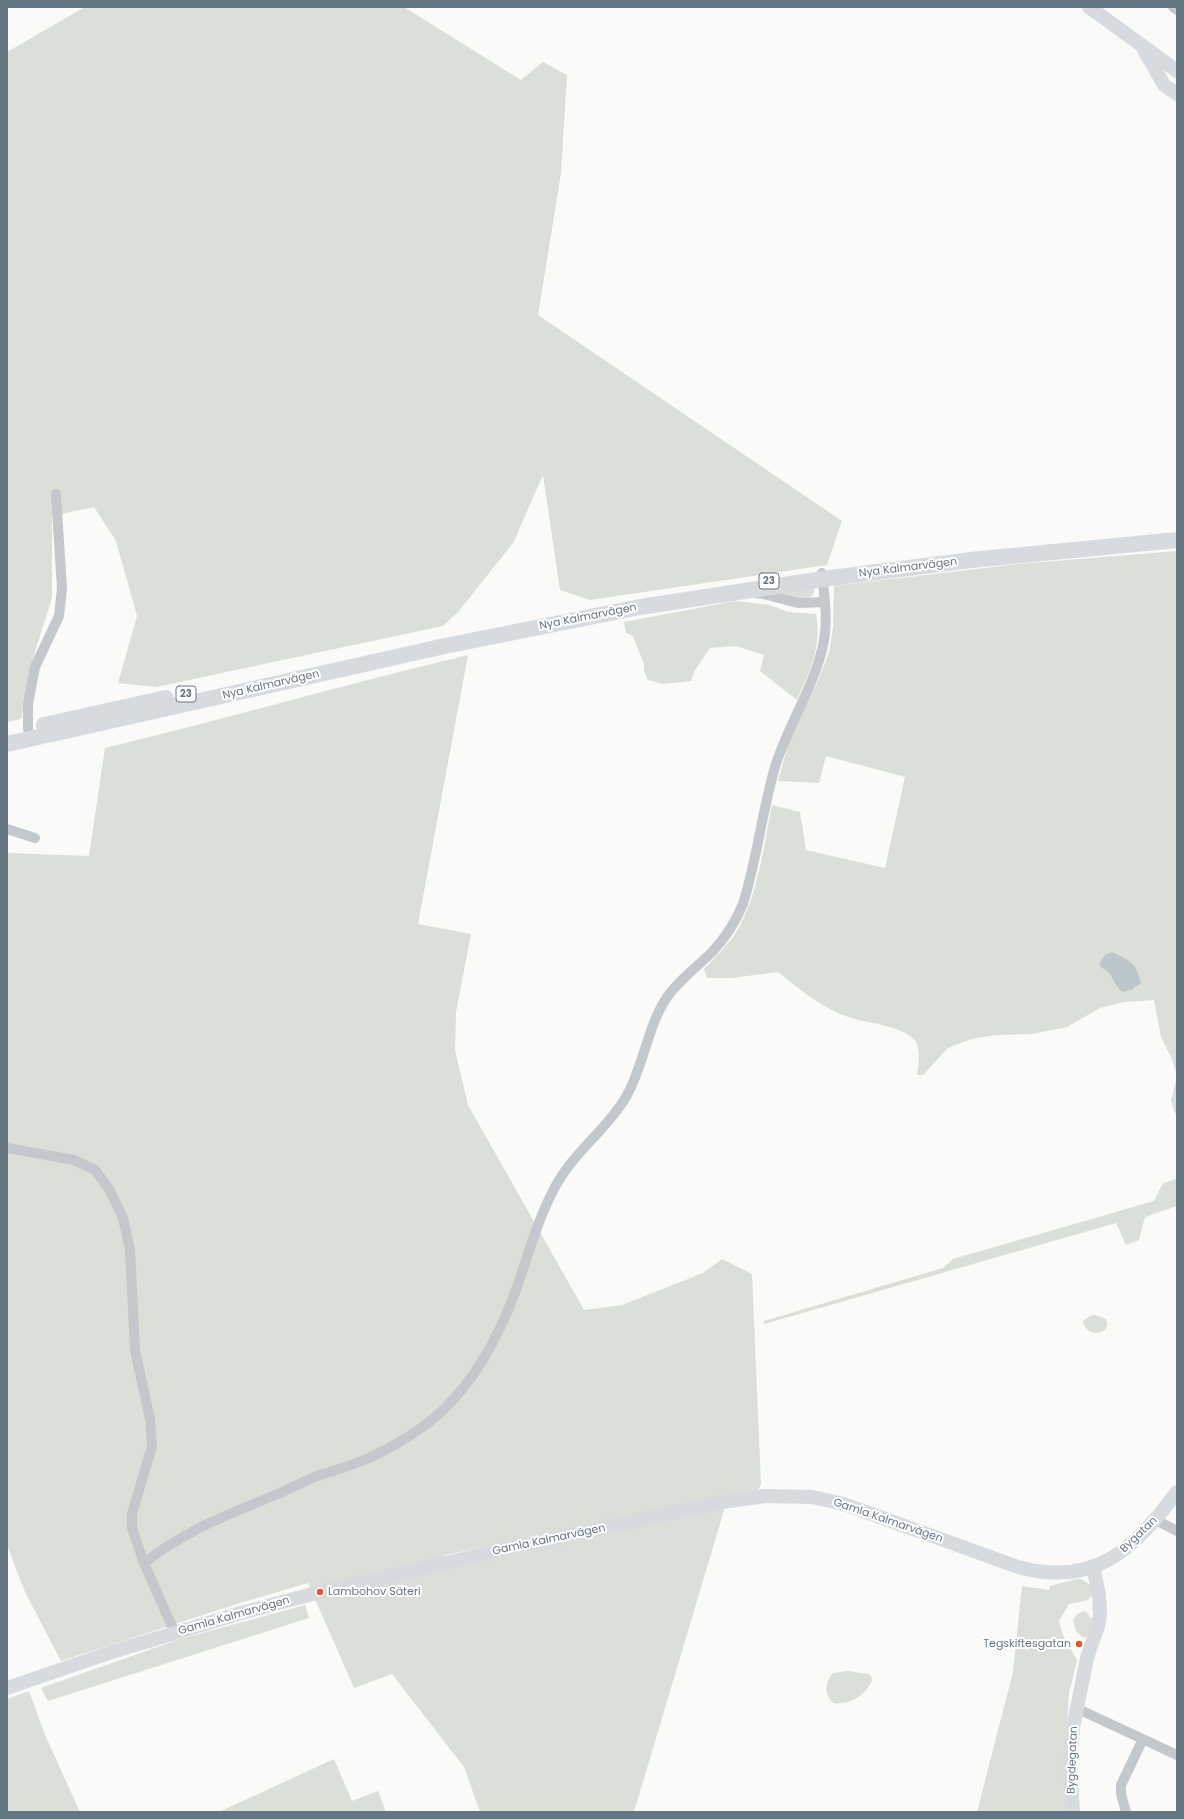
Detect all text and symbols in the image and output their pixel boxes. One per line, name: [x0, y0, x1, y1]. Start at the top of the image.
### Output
street label: Nya Kalmarvägen: [858, 555, 958, 581]
road number: 23: [759, 573, 779, 589]
street label: Nya Kalmarvägen: [538, 601, 638, 633]
street label: Nya Kalmarvägen: [221, 667, 321, 703]
road number: 23: [176, 686, 196, 702]
street label: Gamla Kalmarvägen: [832, 1496, 944, 1546]
street label: Bygatan: [1118, 1514, 1160, 1556]
street label: Gamla Kalmarvägen: [491, 1522, 607, 1558]
place label: Lambohov Säteri: [328, 1585, 421, 1599]
marker: Lambohov Säteri: [315, 1587, 325, 1597]
street label: Gamla Kalmarvägen: [177, 1594, 291, 1638]
place label: Tegskiftesgatan: [983, 1637, 1071, 1651]
marker: Tegskiftesgatan: [1074, 1639, 1084, 1649]
street label: Bygdegatan: [1065, 1726, 1081, 1794]

